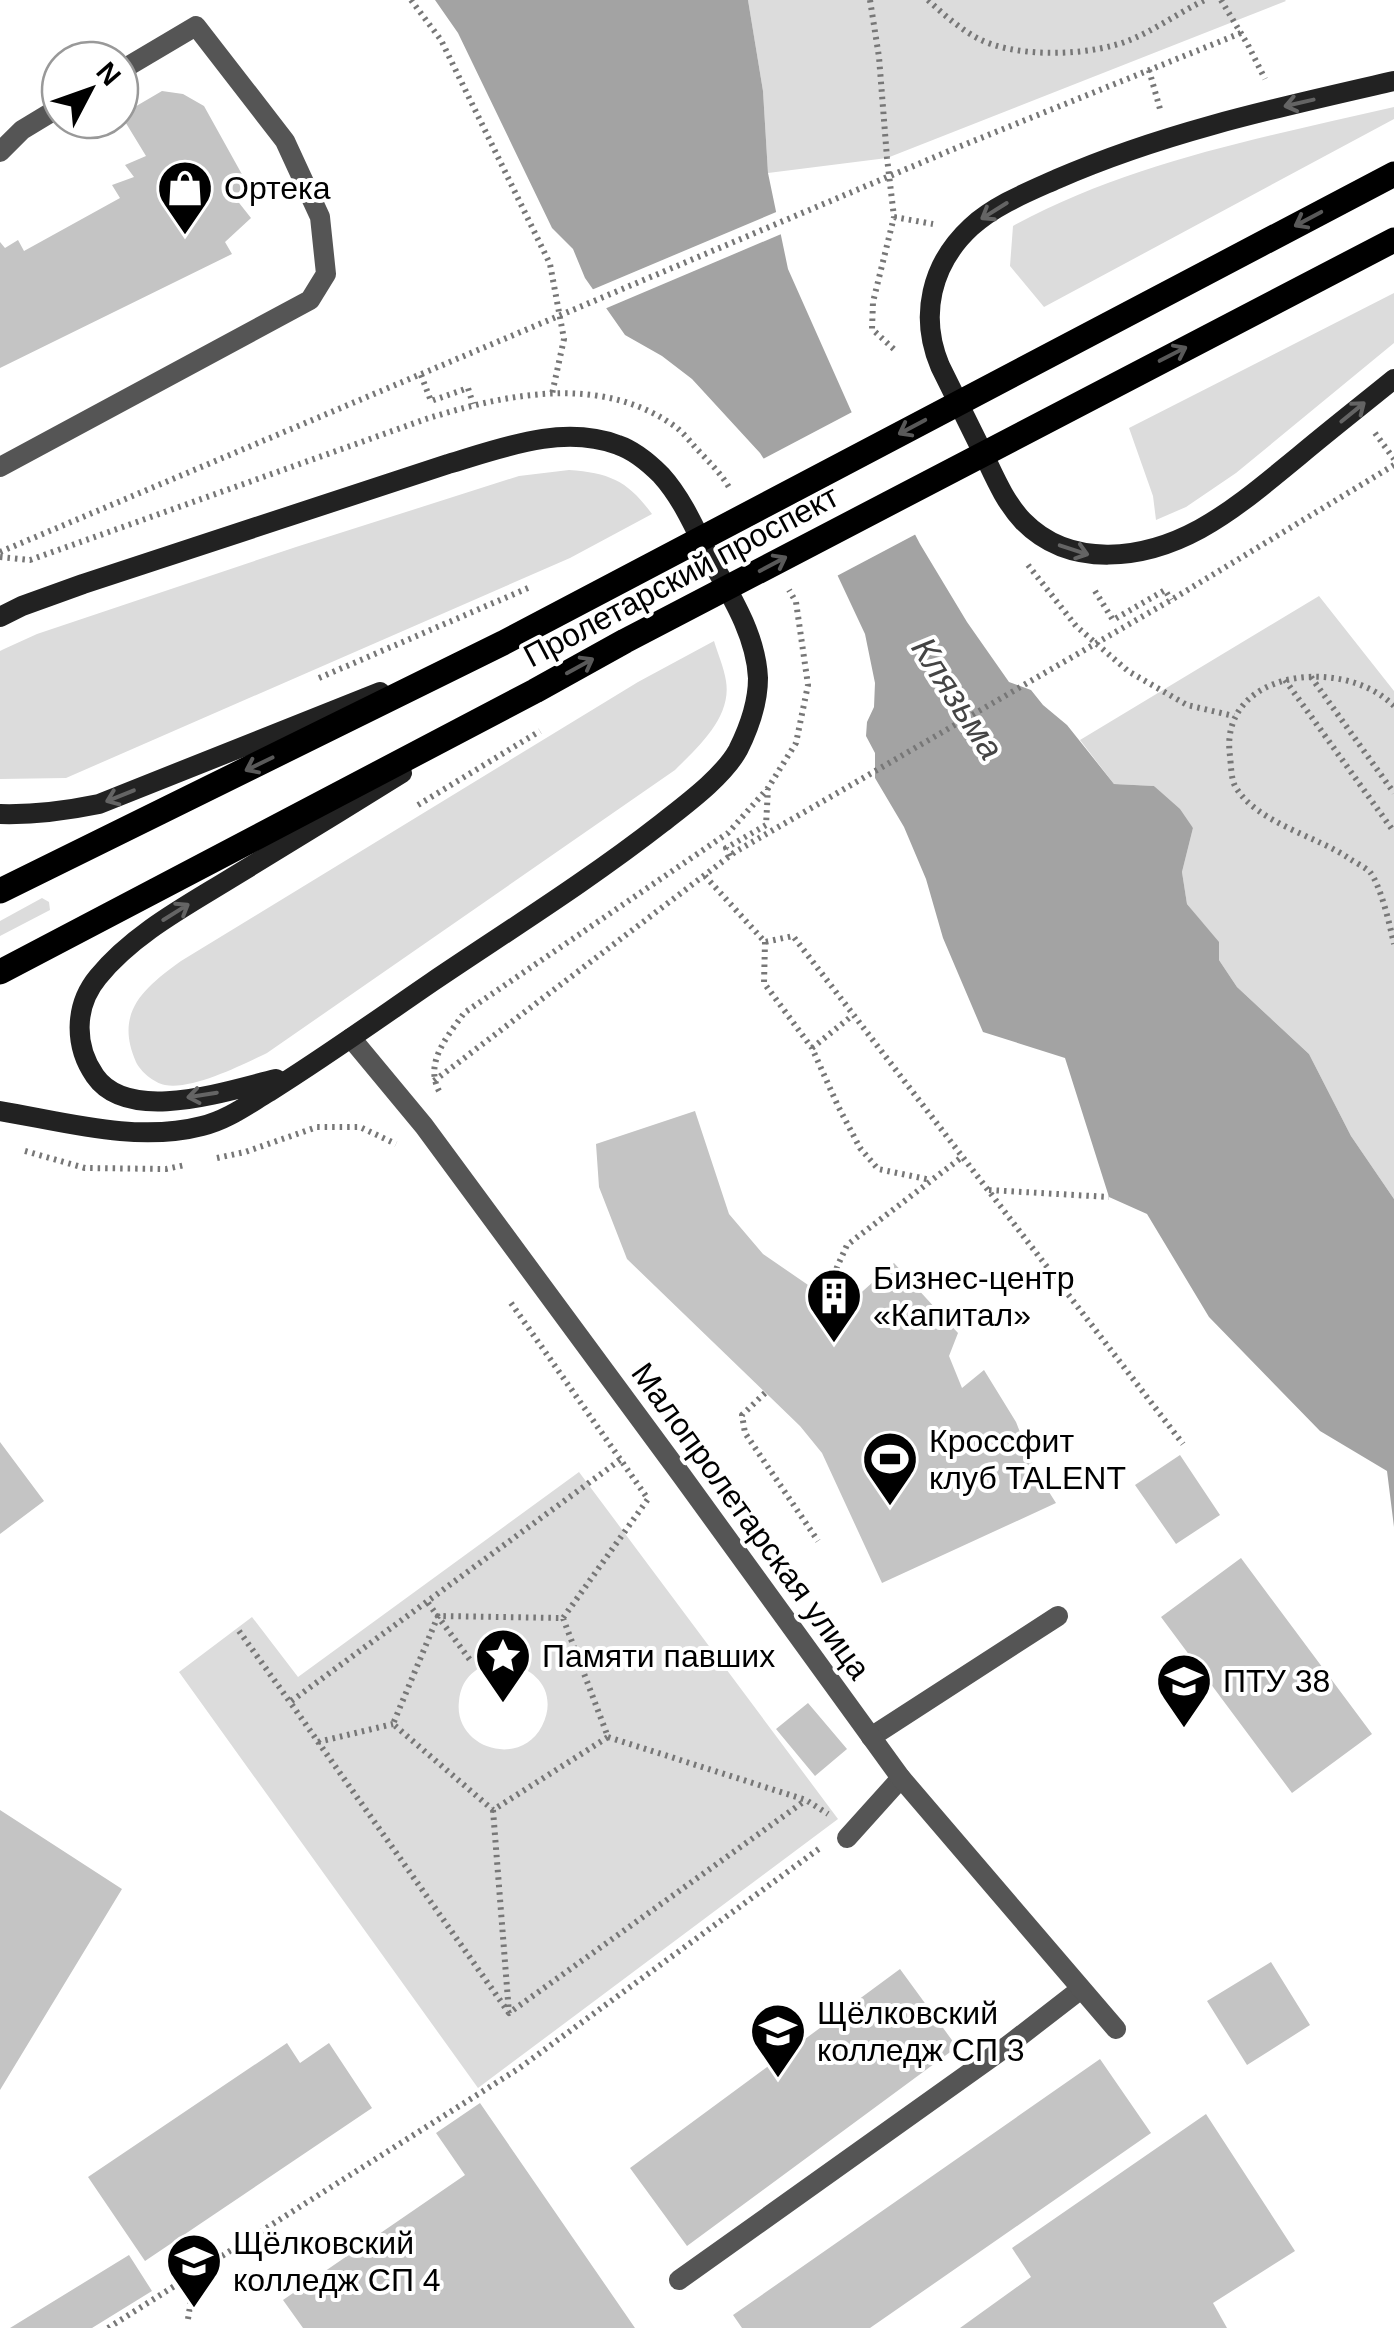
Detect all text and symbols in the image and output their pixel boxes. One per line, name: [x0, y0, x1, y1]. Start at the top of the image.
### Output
north arrow: [40, 40, 140, 140]
text: N: [90, 56, 127, 92]
one-way arrow: [1284, 95, 1316, 113]
shop icon: Ортека: [155, 158, 215, 237]
place label: Ортека: [224, 170, 331, 206]
one-way arrow: [980, 201, 1009, 222]
one-way arrow: [1293, 210, 1323, 229]
one-way arrow: [1158, 344, 1188, 363]
one-way arrow: [1340, 401, 1366, 423]
one-way arrow: [897, 418, 927, 438]
street label: Пролетарский проспект: [518, 478, 845, 674]
one-way arrow: [1057, 542, 1089, 560]
one-way arrow: [758, 553, 788, 573]
water label: Клязьма: [904, 630, 1012, 766]
one-way arrow: [565, 656, 595, 676]
one-way arrow: [244, 755, 274, 774]
one-way arrow: [105, 788, 136, 806]
one-way arrow: [161, 902, 190, 923]
one-way arrow: [186, 1087, 219, 1105]
place label: Бизнес-центр «Капитал»: [873, 1260, 1075, 1333]
building icon: Бизнес-центр «Капитал»: [804, 1266, 864, 1345]
street label: Малопролетарская улица: [624, 1356, 878, 1686]
place label: Кроссфит клуб TALENT: [929, 1423, 1126, 1496]
sports icon: Кроссфит клуб TALENT: [860, 1429, 920, 1508]
place icon: Памяти павших: [473, 1626, 533, 1705]
place label: Памяти павших: [542, 1638, 775, 1674]
school or university icon: ПТУ 38: [1154, 1651, 1214, 1730]
place label: ПТУ 38: [1223, 1663, 1330, 1699]
place label: Щёлковский колледж СП 3: [817, 1995, 1025, 2068]
school or university icon: Щёлковский колледж СП 3: [748, 2001, 808, 2080]
place label: Щёлковский колледж СП 4: [233, 2225, 441, 2298]
school or university icon: Щёлковский колледж СП 4: [164, 2231, 224, 2310]

